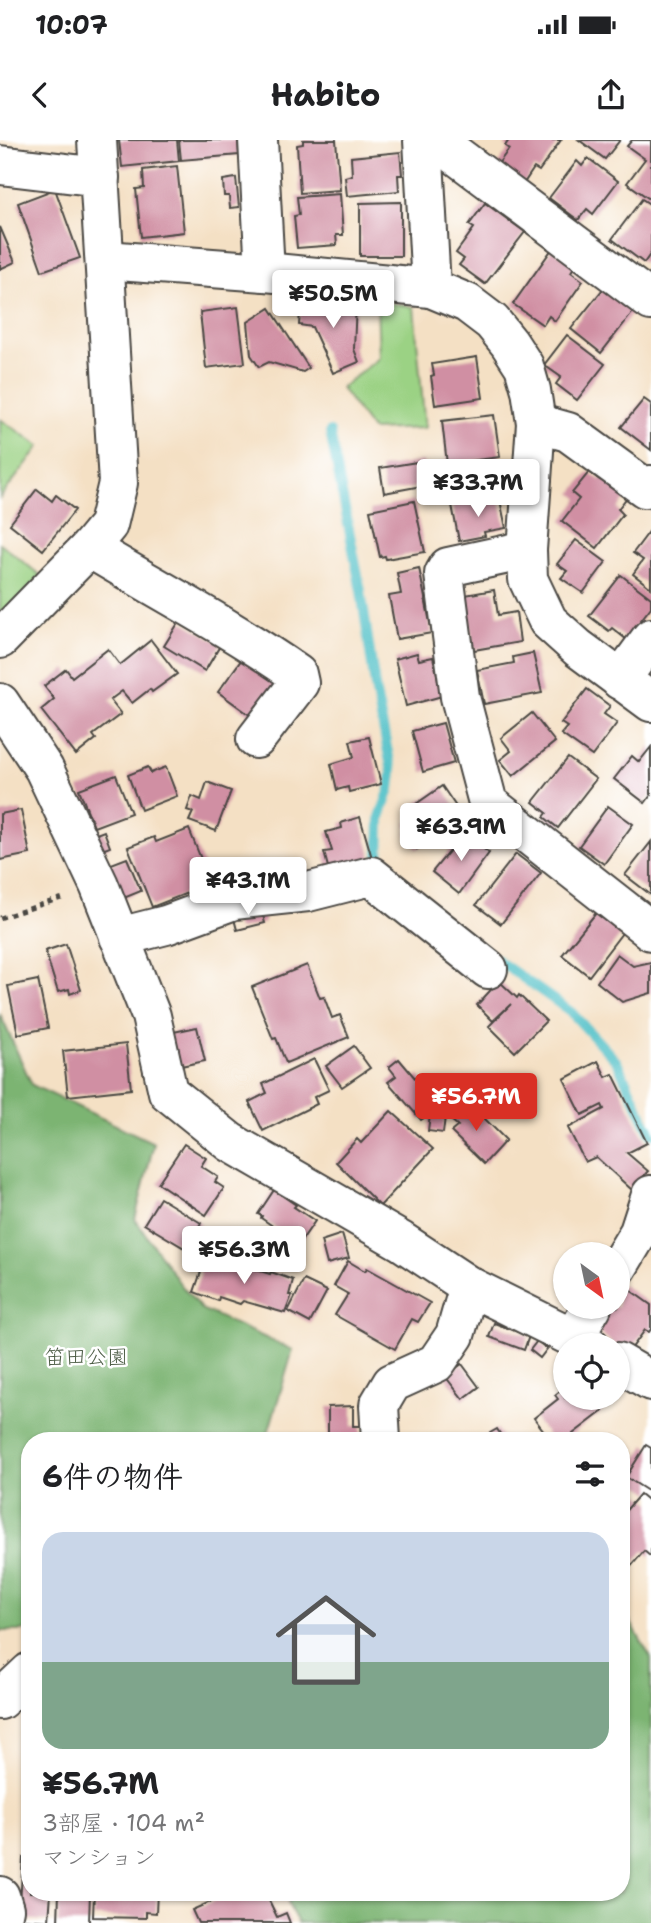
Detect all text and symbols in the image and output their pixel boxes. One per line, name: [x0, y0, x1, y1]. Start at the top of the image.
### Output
text: 10:07: [35, 7, 108, 42]
text: Habito: [270, 73, 381, 116]
icon: back: [21, 76, 59, 114]
icon: share: [592, 76, 630, 114]
pin: ¥50.5M: [276, 270, 390, 330]
text: ¥50.5M: [288, 278, 378, 308]
pin: ¥33.7M: [421, 460, 535, 519]
text: ¥33.7M: [433, 467, 523, 497]
pin: ¥63.9M: [404, 804, 518, 863]
text: ¥63.9M: [416, 811, 506, 841]
pin: ¥43.1M: [191, 858, 305, 917]
text: ¥43.1M: [206, 865, 291, 895]
pin: ¥56.7M: [419, 1074, 533, 1133]
text: ¥56.7M: [431, 1081, 521, 1111]
pin: ¥56.3M: [187, 1226, 301, 1286]
text: ¥56.3M: [198, 1234, 290, 1264]
north arrow: [553, 1242, 630, 1320]
map controls: [553, 1242, 630, 1410]
button: locate: [553, 1333, 630, 1410]
park label: 笛田公園: [44, 1343, 128, 1371]
icon: filters: [571, 1455, 609, 1493]
text: 6件の物件: [42, 1456, 183, 1497]
icon: home: [263, 1577, 389, 1703]
text: ¥56.7M: [42, 1763, 159, 1804]
text: 3部屋 · 104 m²: [42, 1808, 205, 1838]
text: マンション: [42, 1842, 156, 1872]

